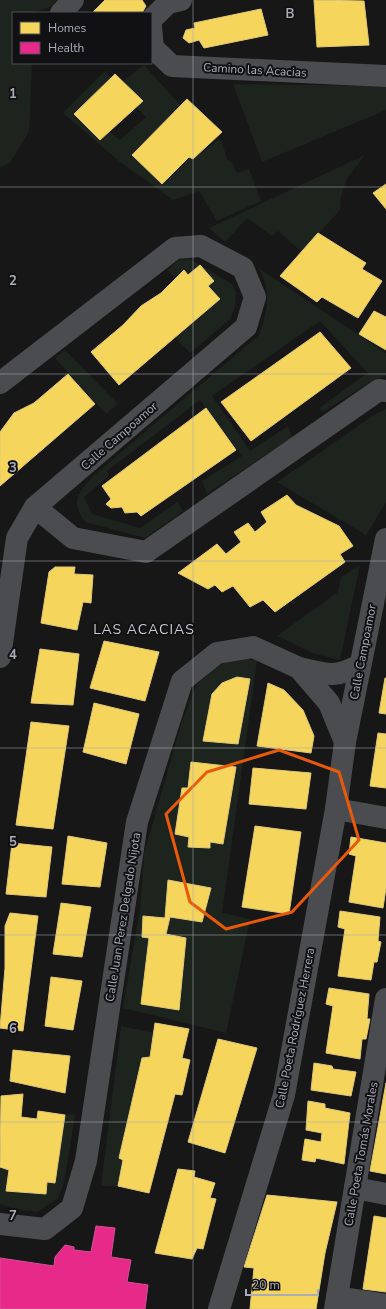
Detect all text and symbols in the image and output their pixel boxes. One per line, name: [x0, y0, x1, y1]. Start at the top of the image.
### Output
text: B: [286, 5, 295, 23]
legend: [12, 12, 152, 64]
text: Homes: [48, 20, 86, 36]
text: Health: [48, 40, 84, 56]
street label: Camino las Acacias: [203, 59, 307, 81]
text: 1: [9, 85, 17, 103]
text: 2: [9, 272, 17, 290]
street label: Calle Campoamor: [77, 398, 161, 474]
text: 3: [9, 459, 17, 477]
street label: Calle Campoamor: [346, 602, 380, 701]
district label: LAS ACACIAS: [93, 620, 195, 639]
text: 4: [9, 646, 17, 664]
street label: Calle Juan Perez Delgado Nijota: [102, 831, 144, 1003]
text: 5: [9, 833, 17, 851]
street label: Calle Poeta Rodríguez Herrera: [272, 946, 318, 1110]
text: 6: [9, 1020, 17, 1038]
street label: Calle Poeta Tomás Morales: [340, 1080, 382, 1227]
text: 7: [9, 1207, 17, 1225]
scale bar: [246, 1271, 318, 1297]
text: 20 m: [252, 1277, 280, 1293]

